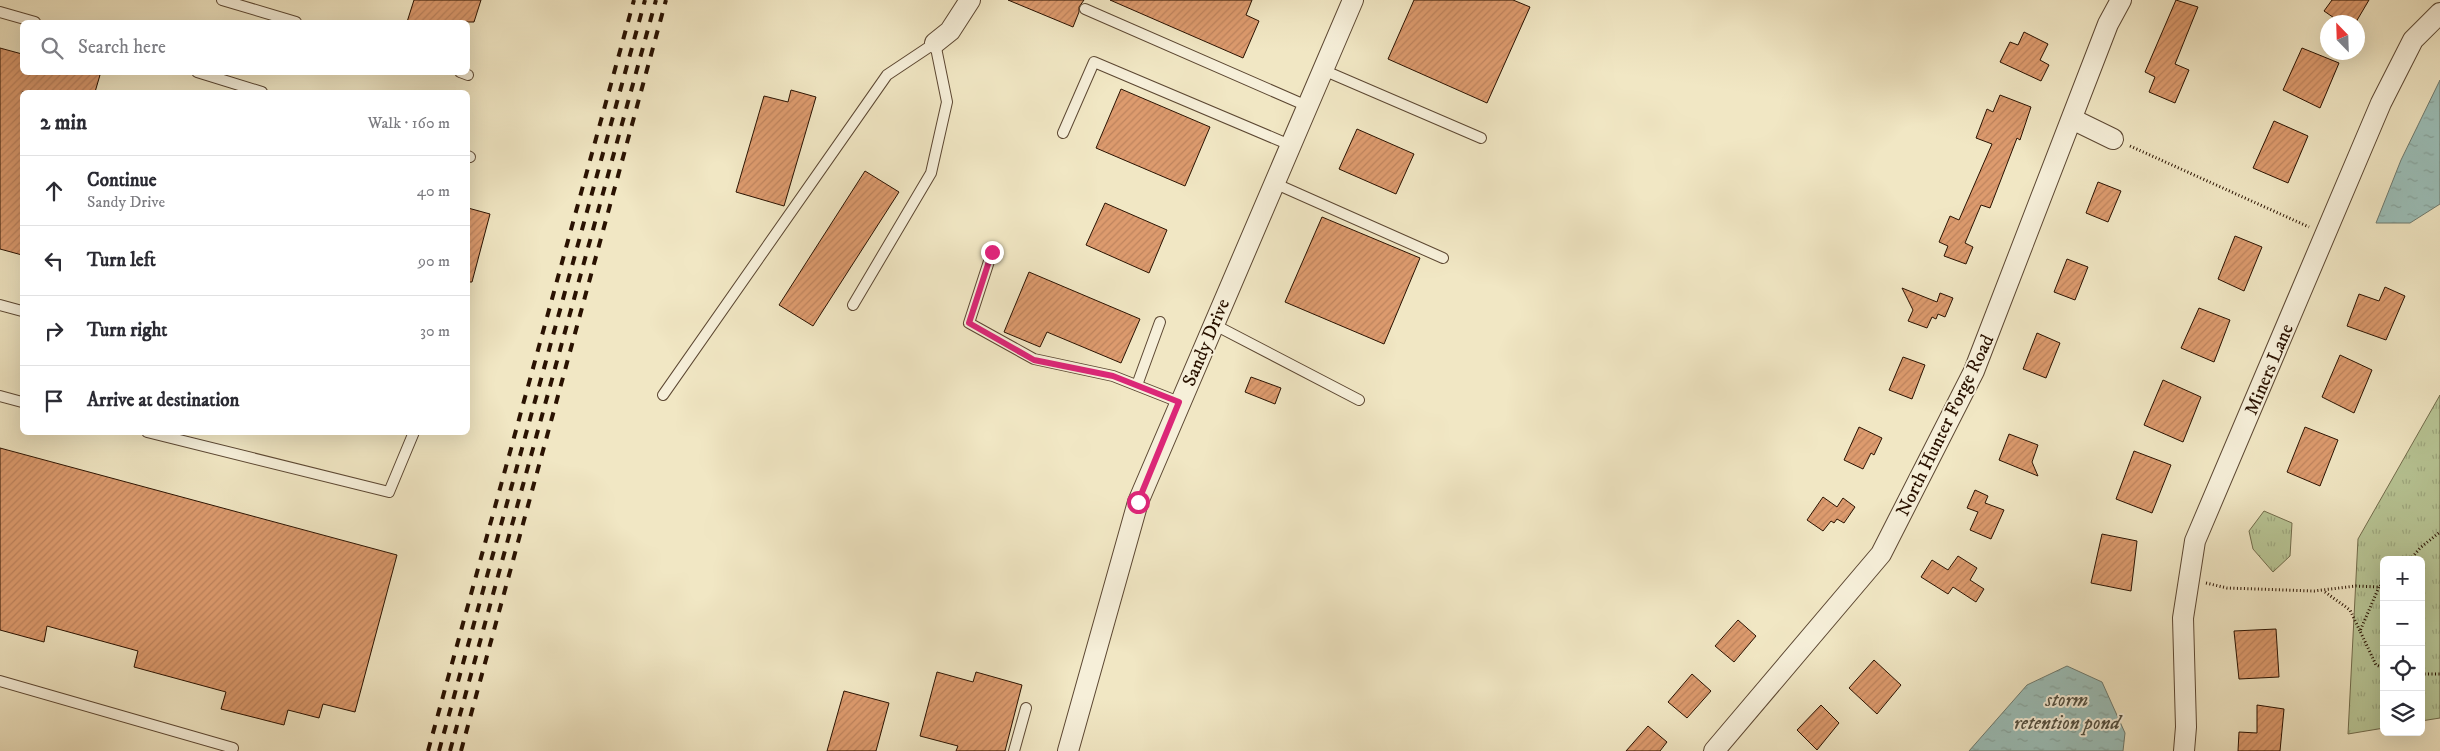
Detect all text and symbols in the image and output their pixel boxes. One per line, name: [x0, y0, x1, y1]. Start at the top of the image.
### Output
north arrow: [2320, 15, 2365, 60]
search box: [20, 20, 470, 75]
icon: search: [38, 34, 66, 62]
text: Search here: [78, 36, 166, 59]
text: 2 min: [40, 110, 87, 136]
text: Walk · 160 m: [368, 113, 450, 133]
text: Continue: [87, 169, 157, 192]
icon: ahead: [40, 177, 68, 205]
text: 40 m: [417, 181, 450, 201]
text: Sandy Drive: [87, 192, 165, 212]
route end: [981, 241, 1004, 264]
icon: left: [40, 247, 68, 275]
text: Turn left: [87, 249, 156, 272]
text: 90 m: [418, 251, 450, 271]
street label: Sandy Drive: [1178, 295, 1235, 390]
icon: right: [40, 317, 68, 345]
text: Turn right: [87, 319, 167, 342]
street label: Miners Lane: [2240, 320, 2299, 419]
text: 30 m: [420, 321, 450, 341]
street label: North Hunter Forge Road: [1891, 331, 2000, 520]
icon: arrive: [40, 387, 68, 415]
text: Arrive at destination: [87, 389, 239, 412]
route start: [1127, 491, 1150, 514]
map controls: [2380, 556, 2425, 736]
button: +: [2380, 556, 2425, 601]
button: −: [2380, 601, 2425, 646]
button: locate: [2380, 646, 2425, 691]
water label: storm retention pond: [2014, 688, 2124, 736]
button: layers: [2380, 691, 2425, 736]

